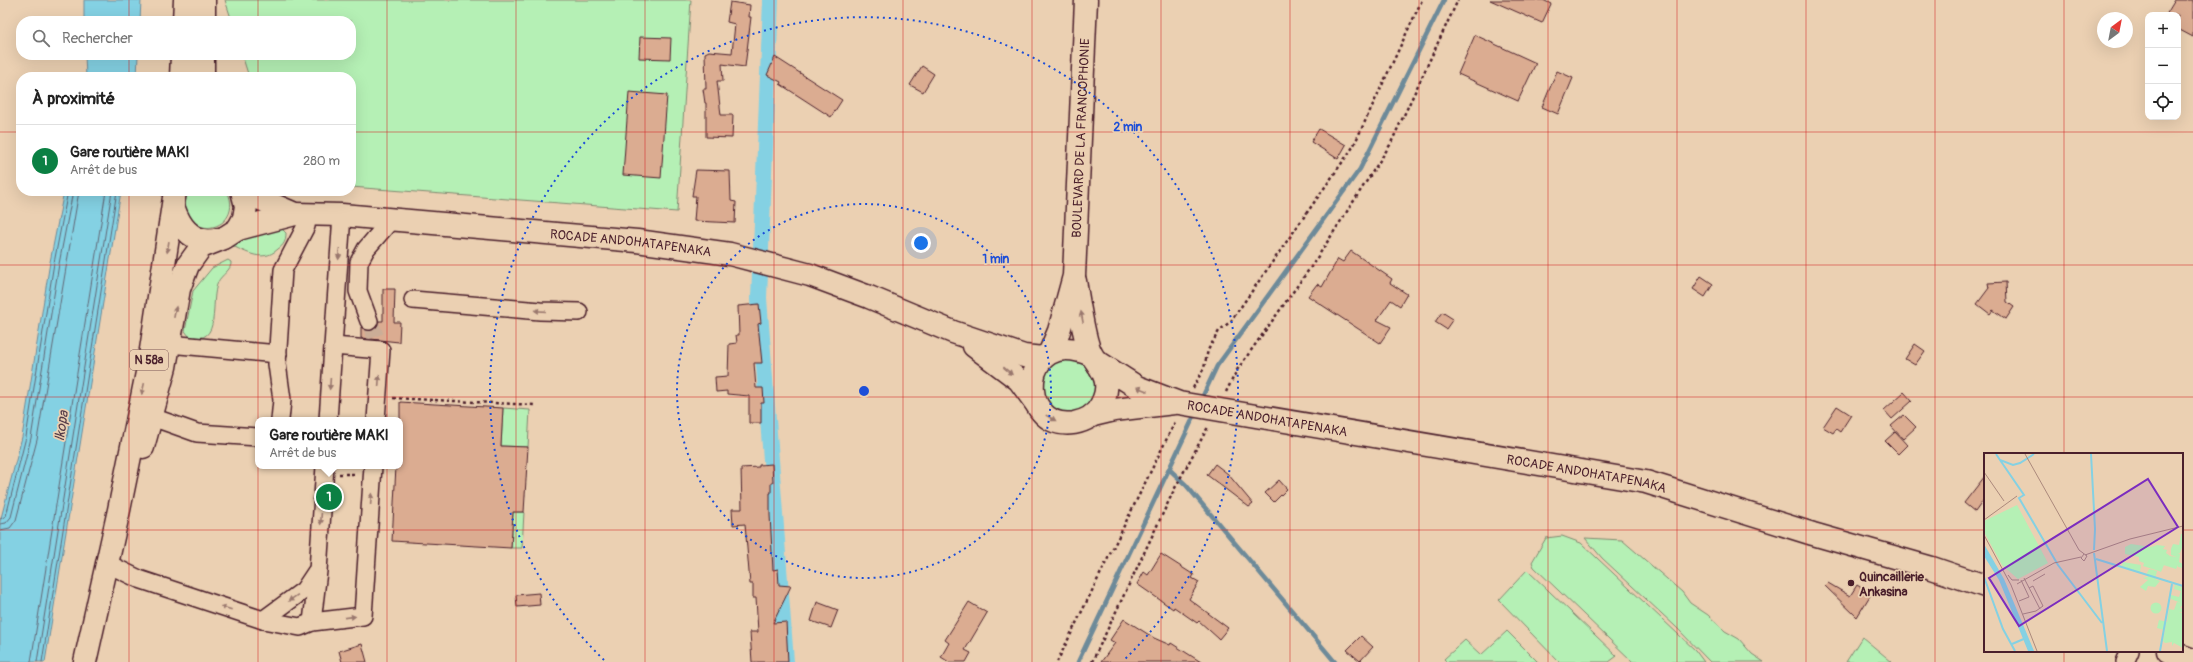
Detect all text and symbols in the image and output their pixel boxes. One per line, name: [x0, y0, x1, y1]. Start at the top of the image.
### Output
north arrow: [2097, 12, 2133, 48]
map controls: [2145, 12, 2181, 120]
button: +: [2145, 12, 2181, 48]
search box: [16, 16, 356, 60]
icon: search: [30, 27, 52, 49]
text: Rechercher: [62, 29, 133, 48]
street label: BOULEVARD DE LA FRANCOPHONIE: [1069, 38, 1093, 238]
button: −: [2145, 48, 2181, 84]
button: locate: [2145, 84, 2181, 120]
text: À proximité: [32, 88, 115, 109]
text: 2 min: [1114, 120, 1143, 135]
text: Gare routière MAKI: [70, 143, 190, 162]
text: 1: [42, 153, 48, 169]
text: 280 m: [303, 153, 340, 169]
text: Arrêt de bus: [70, 162, 137, 178]
street label: ROCADE ANDOHATAPENAKA: [549, 226, 713, 260]
your location: [911, 233, 931, 253]
one-way arrow: [165, 241, 171, 253]
one-way arrow: [336, 248, 343, 260]
text: 1 min: [983, 252, 1010, 267]
one-way arrow: [172, 305, 178, 318]
one-way arrow: [533, 308, 546, 314]
one-way arrow: [1079, 311, 1085, 323]
road number: N 58a: [130, 350, 168, 370]
one-way arrow: [1002, 366, 1013, 375]
one-way arrow: [376, 375, 383, 387]
one-way arrow: [327, 378, 334, 390]
one-way arrow: [139, 383, 145, 395]
centre of rings: [857, 384, 871, 398]
one-way arrow: [1136, 386, 1148, 392]
street label: ROCADE ANDOHATAPENAKA: [1186, 398, 1349, 440]
water label: Ikopa: [51, 408, 72, 442]
one-way arrow: [1046, 414, 1057, 421]
popup: [255, 417, 403, 469]
text: Gare routière MAKI: [269, 426, 389, 445]
text: Arrêt de bus: [269, 445, 336, 461]
street label: ROCADE ANDOHATAPENAKA: [1505, 452, 1669, 497]
inset map: [1984, 453, 2183, 652]
pin: 1: [316, 482, 342, 512]
one-way arrow: [368, 492, 374, 505]
one-way arrow: [318, 513, 325, 525]
place label: Quincaillerie Ankasina: [1859, 569, 1925, 600]
marker: Quincaillerie Ankasina: [1846, 578, 1856, 588]
one-way arrow: [288, 594, 298, 602]
one-way arrow: [219, 604, 231, 610]
one-way arrow: [344, 614, 356, 620]

